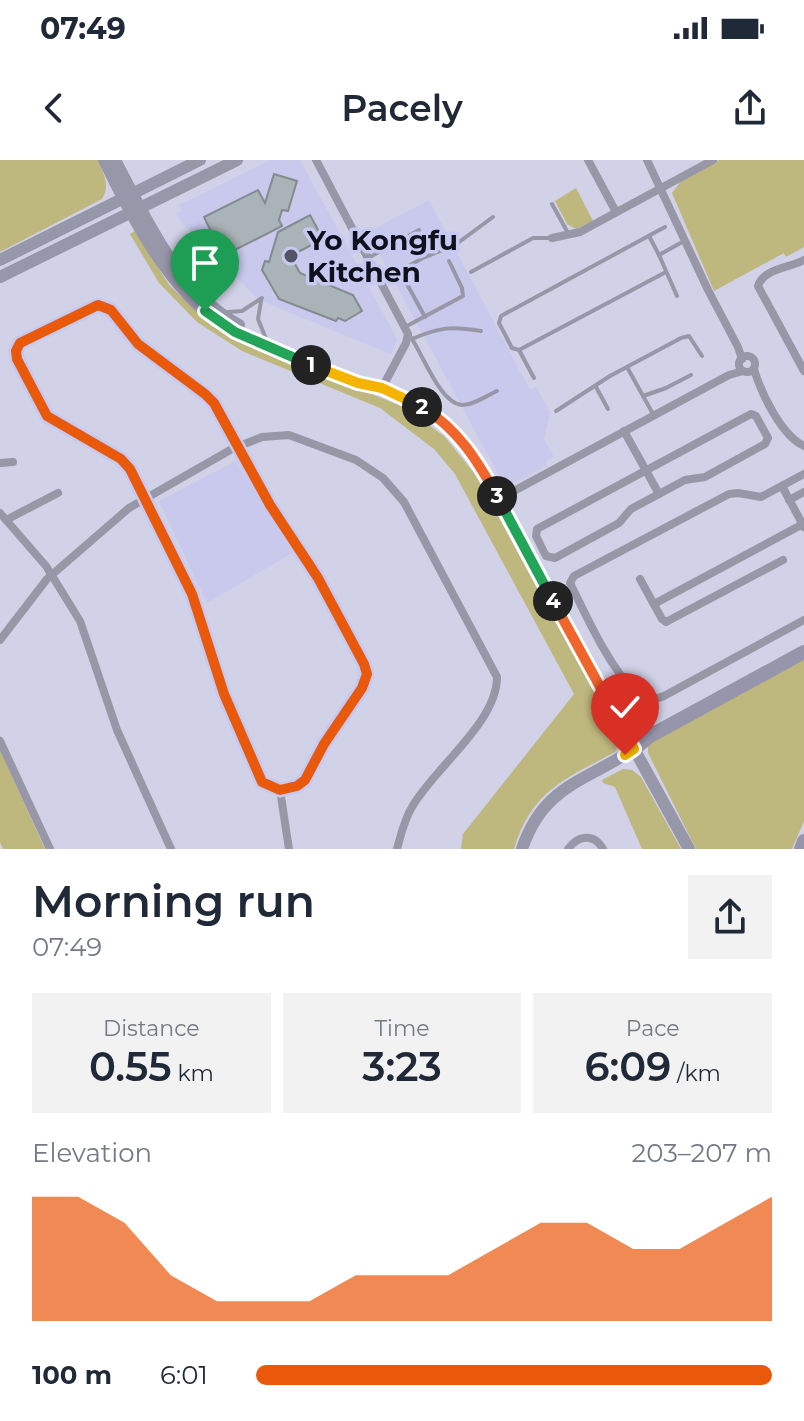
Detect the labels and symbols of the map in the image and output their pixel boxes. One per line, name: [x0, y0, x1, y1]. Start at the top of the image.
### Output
place label: Yo Kongfu Kitchen: [306, 223, 458, 289]
pin: [171, 229, 239, 311]
marker: Yo Kongfu Kitchen: [282, 247, 300, 265]
pin: 1: [291, 345, 331, 385]
pin: 2: [402, 387, 442, 427]
pin: 3: [477, 476, 517, 516]
pin: 4: [533, 581, 573, 621]
pin: [591, 673, 659, 755]

